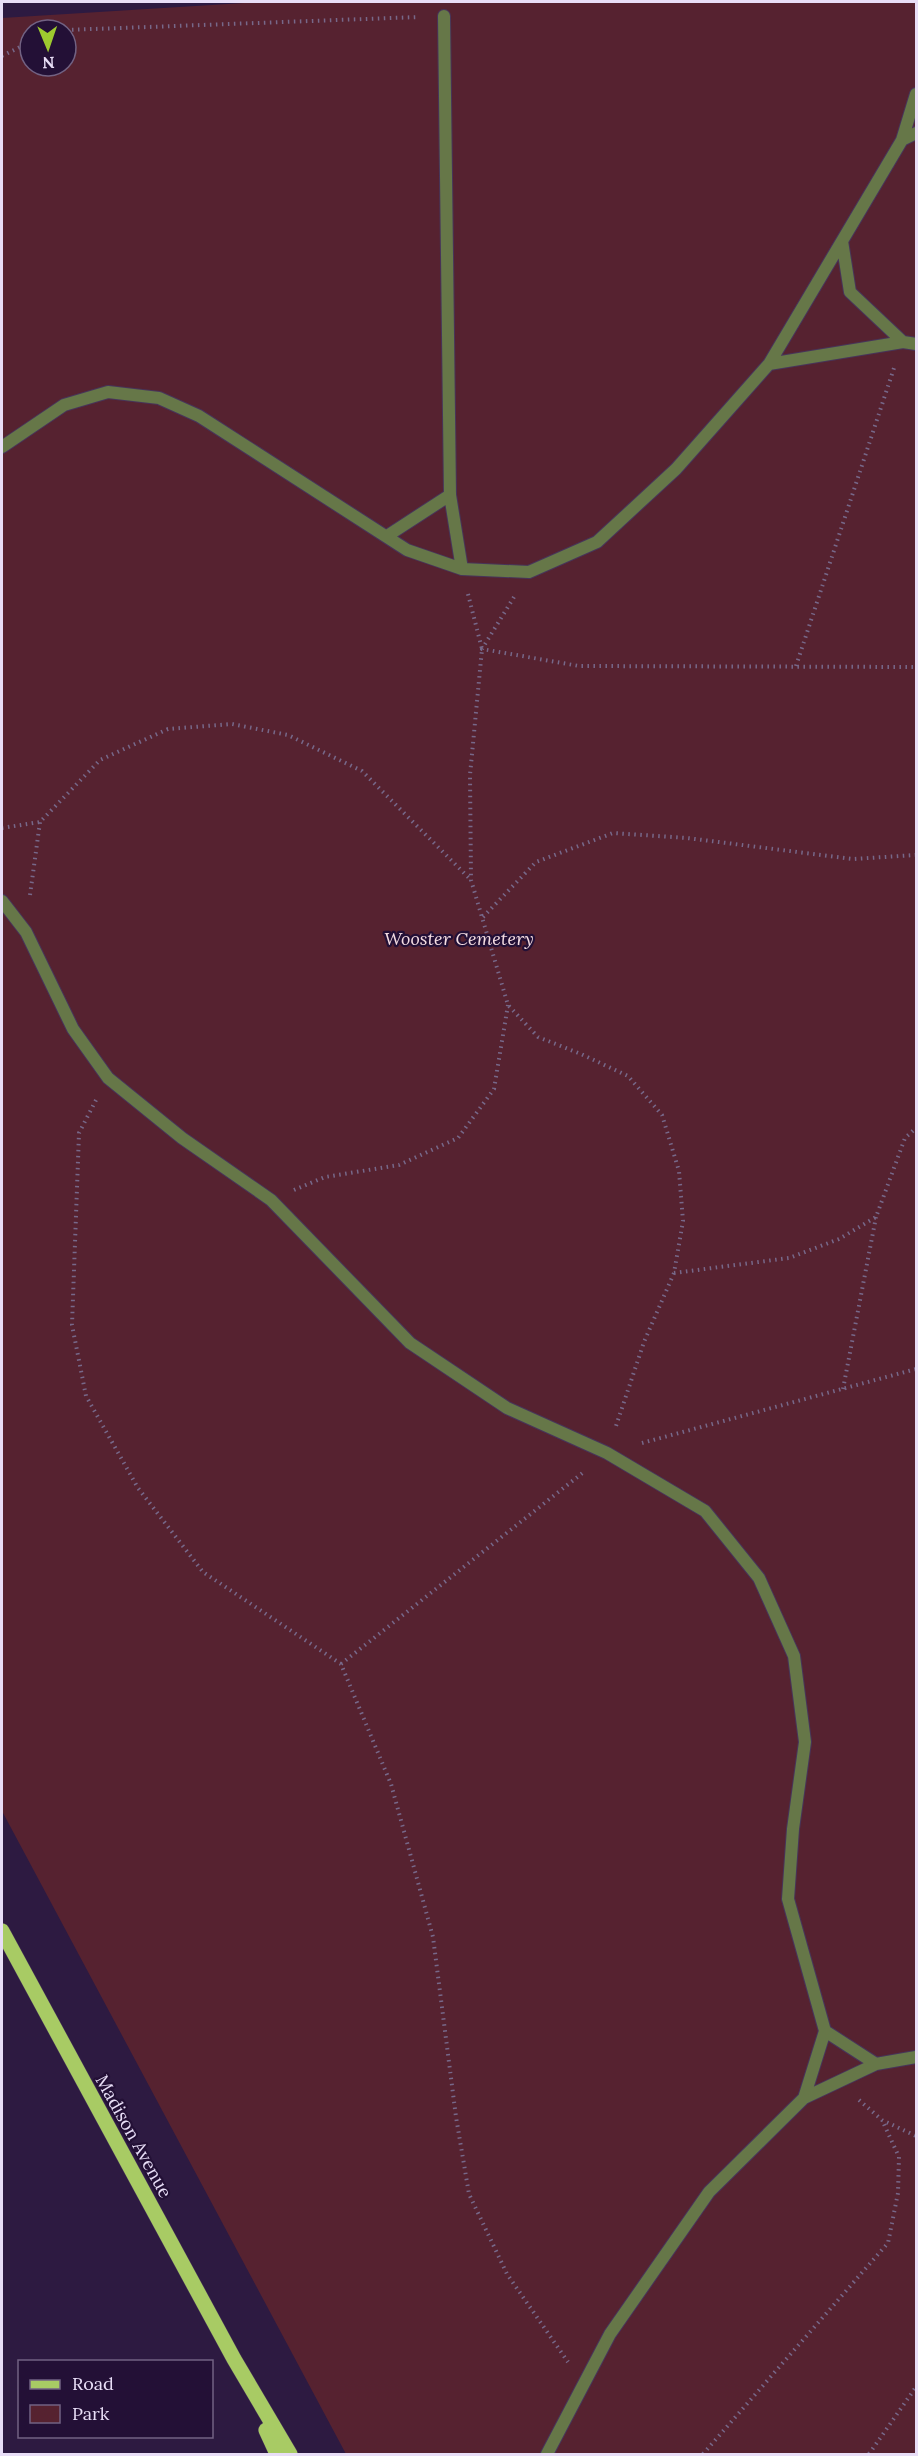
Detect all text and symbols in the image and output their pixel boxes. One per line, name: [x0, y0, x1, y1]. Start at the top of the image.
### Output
north arrow: [18, 18, 78, 78]
text: N: [42, 53, 55, 73]
park label: Wooster Cemetery: [384, 927, 534, 950]
street label: Madison Avenue: [91, 2070, 177, 2202]
legend: [18, 2360, 213, 2438]
text: Road: [72, 2372, 114, 2395]
text: Park: [72, 2402, 110, 2425]

